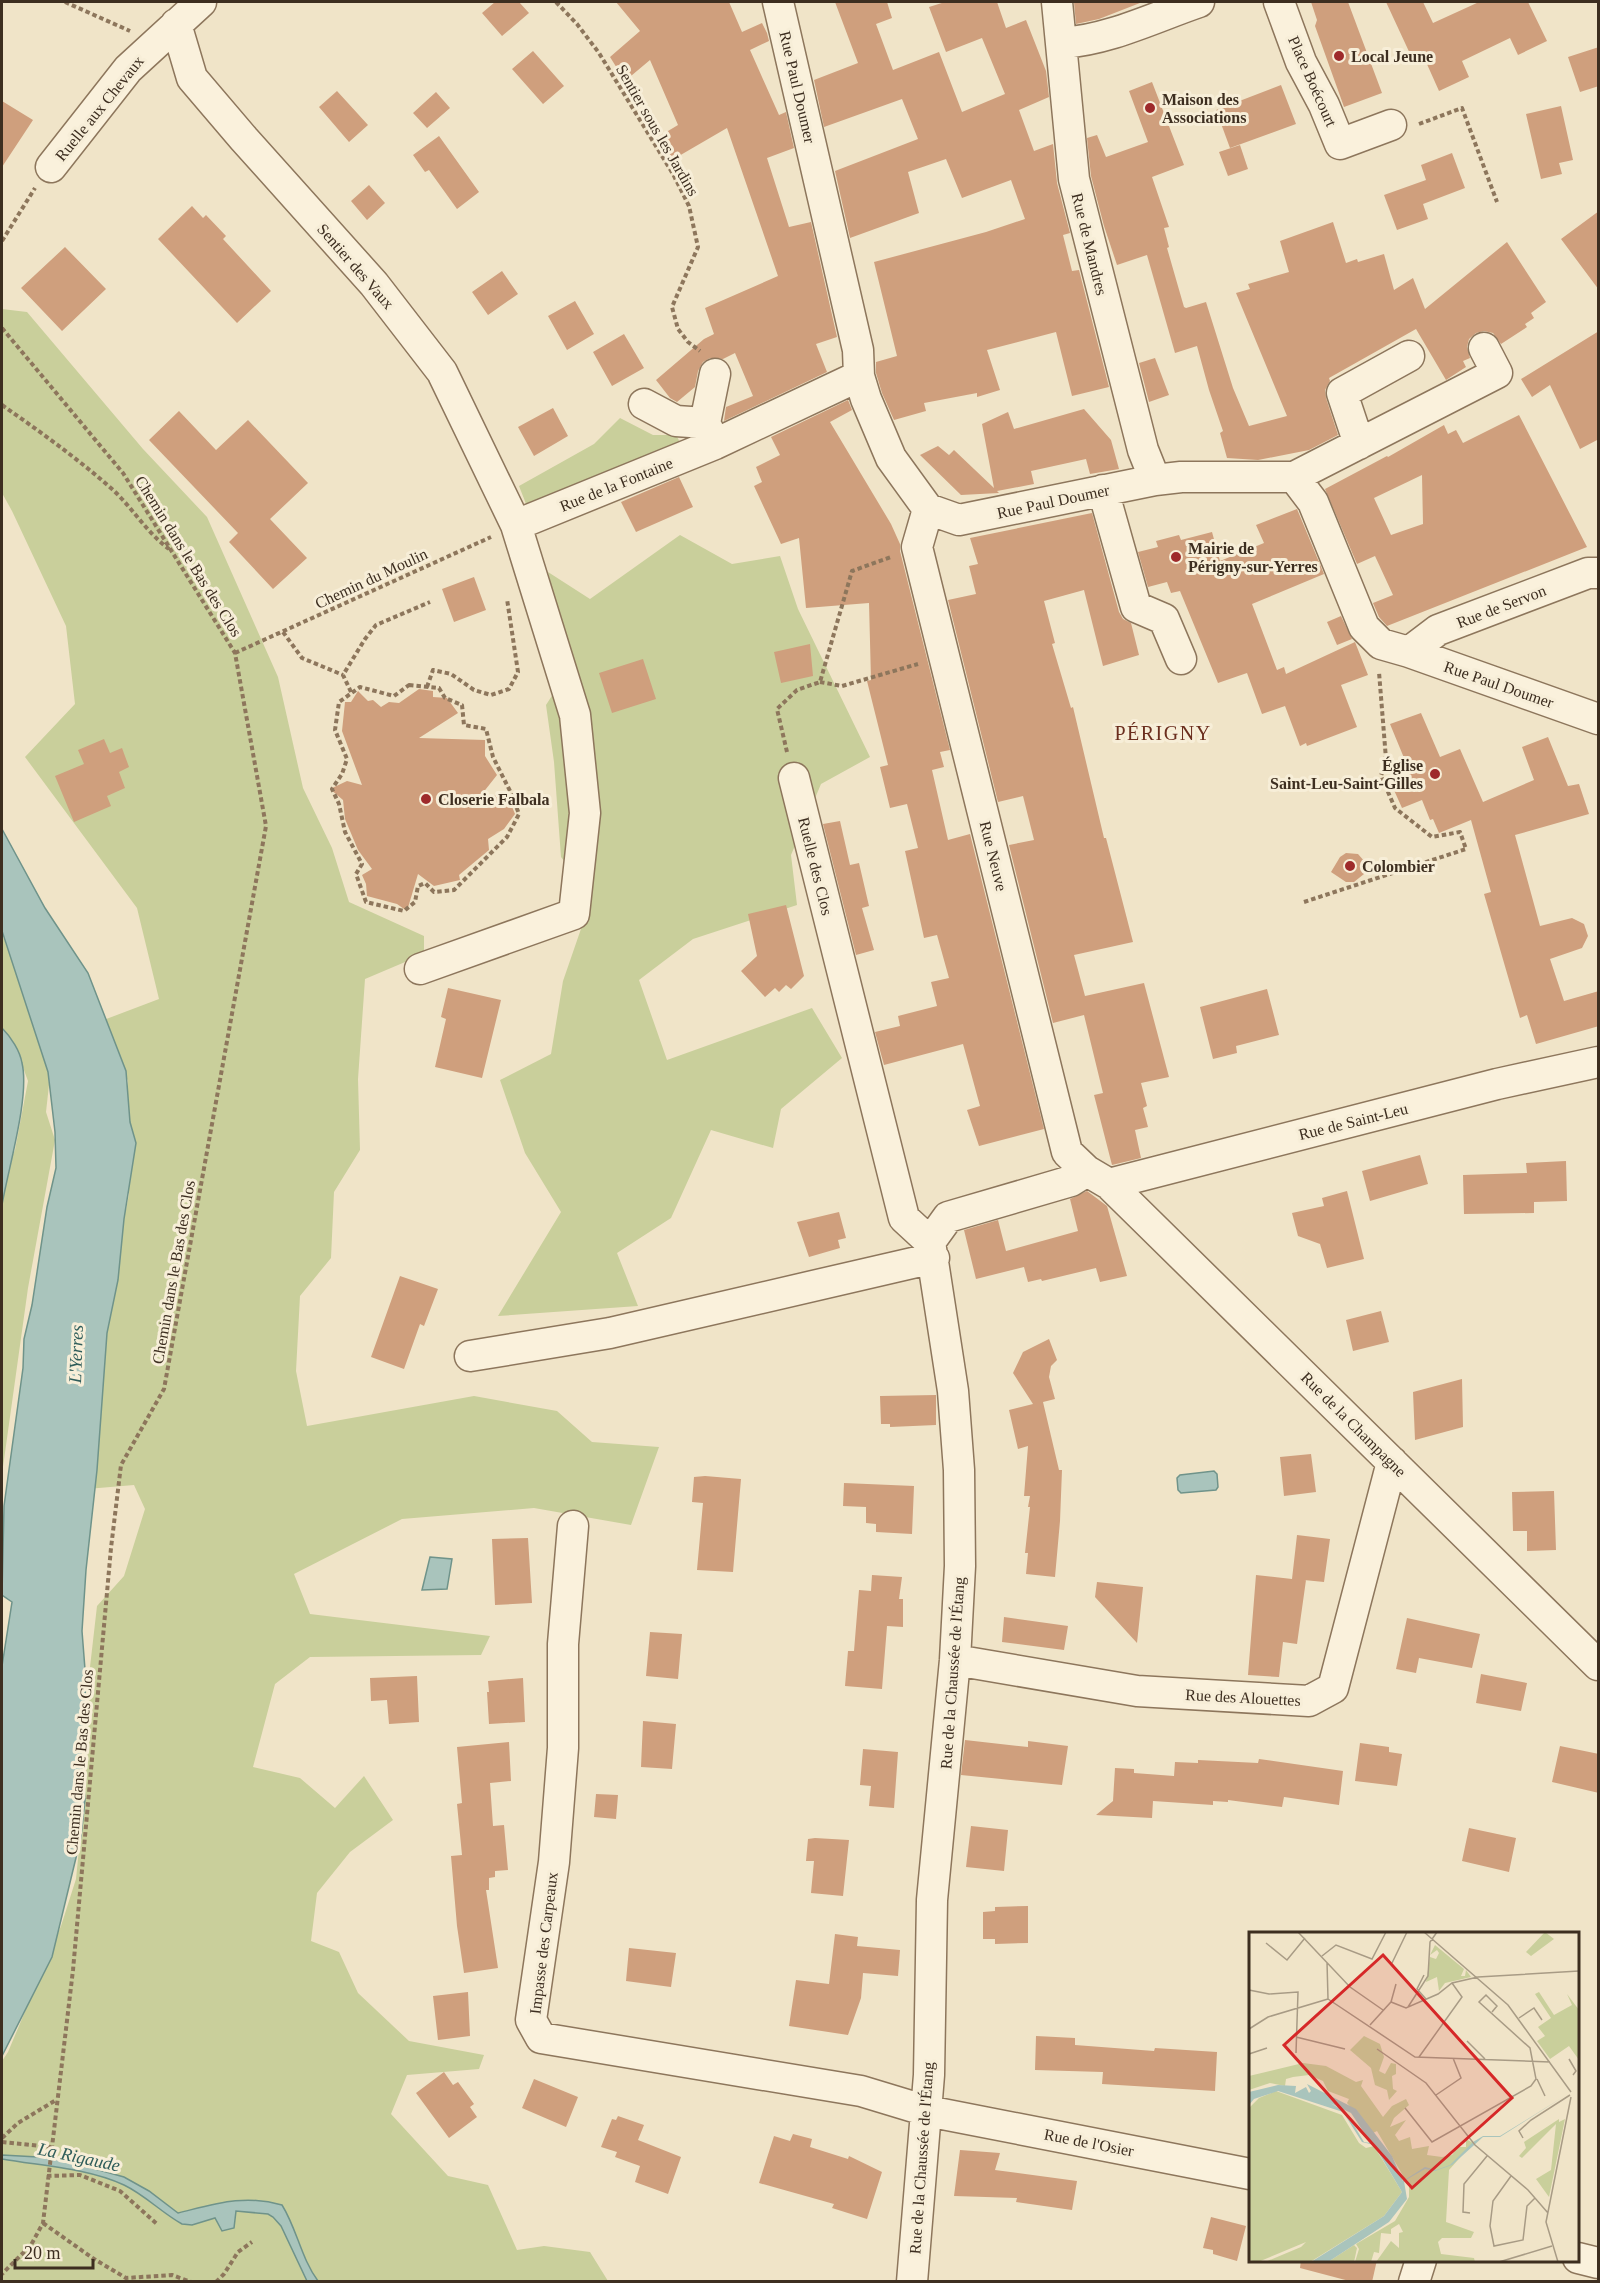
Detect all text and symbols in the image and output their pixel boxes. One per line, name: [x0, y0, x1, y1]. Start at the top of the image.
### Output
street label: Rue Paul Doumer: [776, 29, 819, 146]
street label: Place Boécourt: [1285, 33, 1340, 130]
place label: Local Jeune: [1351, 48, 1433, 65]
marker: Local Jeune: [1332, 49, 1346, 63]
street label: Ruelle aux Chevaux: [52, 53, 147, 164]
street label: Sentier sous les Jardins: [613, 62, 702, 199]
place label: Maison des Associations: [1162, 91, 1246, 126]
marker: Maison des Associations: [1143, 101, 1157, 115]
street label: Rue de Mandres: [1069, 191, 1110, 297]
street label: Sentier des Vaux: [314, 220, 397, 312]
street label: Rue de la Fontaine: [557, 454, 675, 515]
street label: Chemin dans le Bas des Clos: [132, 473, 245, 640]
street label: Rue Paul Doumer: [995, 481, 1112, 522]
place label: Mairie de Périgny-sur-Yerres: [1188, 540, 1318, 576]
street label: Chemin du Moulin: [312, 545, 430, 612]
marker: Mairie de Périgny-sur-Yerres: [1169, 550, 1183, 564]
street label: Rue de Servon: [1454, 582, 1548, 631]
street label: Rue Paul Doumer: [1442, 658, 1556, 711]
district label: PÉRIGNY: [1114, 722, 1212, 744]
place label: Église Saint-Leu-Saint-Gilles: [1270, 756, 1423, 792]
marker: Église Saint-Leu-Saint-Gilles: [1428, 767, 1442, 781]
place label: Closerie Falbala: [438, 791, 550, 808]
marker: Closerie Falbala: [419, 792, 433, 806]
street label: Ruelle des Clos: [795, 815, 836, 917]
street label: Rue Neuve: [977, 819, 1010, 893]
place label: Colombier: [1362, 858, 1435, 875]
marker: Colombier: [1343, 859, 1357, 873]
street label: Rue de Saint-Leu: [1297, 1100, 1409, 1143]
street label: Chemin dans le Bas des Clos: [149, 1179, 198, 1365]
water label: L'Yerres: [65, 1324, 87, 1385]
street label: Rue de la Champagne: [1297, 1369, 1409, 1481]
street label: Rue de la Chaussée de l'Étang: [936, 1576, 969, 1770]
street label: Chemin dans le Bas des Clos: [63, 1669, 96, 1856]
street label: Rue des Alouettes: [1185, 1686, 1301, 1709]
street label: Impasse des Carpeaux: [526, 1871, 562, 2015]
inset map: [1249, 1932, 1579, 2262]
street label: Rue de la Chaussée de l'Étang: [905, 2061, 938, 2255]
street label: Rue de l'Osier: [1043, 2125, 1136, 2160]
water label: La Rigaude: [35, 2138, 122, 2175]
scale bar: [15, 2232, 93, 2270]
text: 20 m: [24, 2243, 61, 2263]

